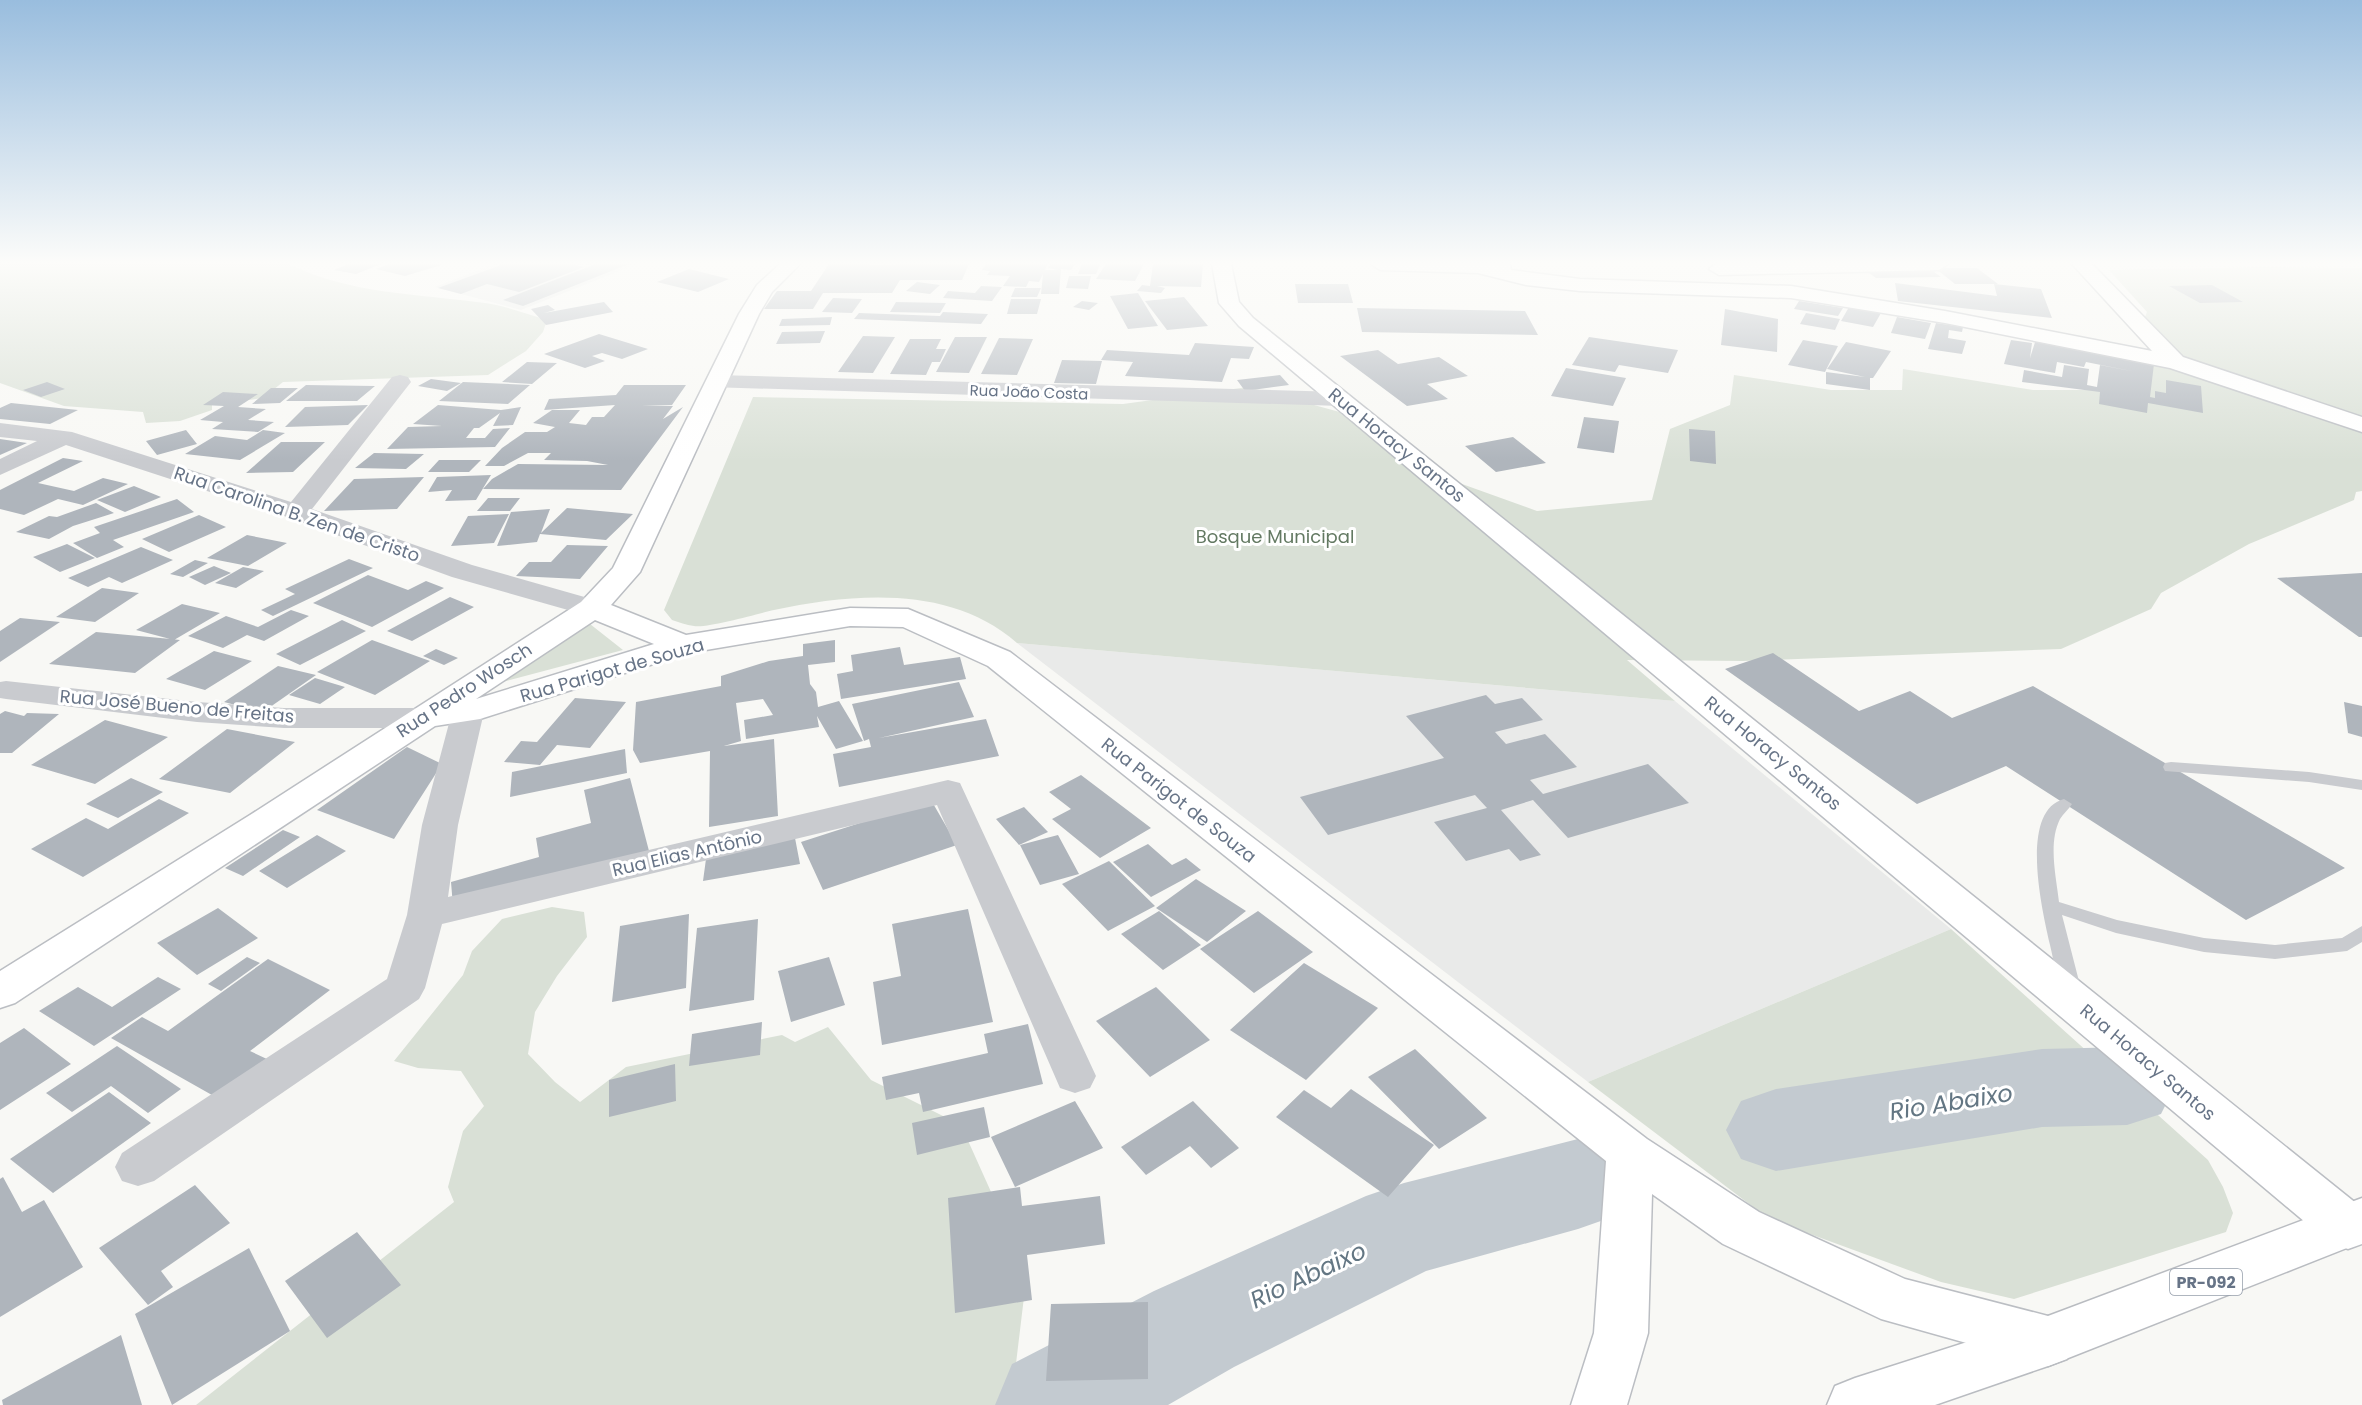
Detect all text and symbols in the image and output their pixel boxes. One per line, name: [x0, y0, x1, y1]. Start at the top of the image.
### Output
street label: Rua João Costa: [969, 379, 1089, 405]
street label: Rua Horacy Santos: [1323, 382, 1471, 508]
street label: Rua Carolina B. Zen de Cristo: [171, 460, 423, 568]
park label: Bosque Municipal: [1196, 524, 1354, 549]
street label: Rua Parigot de Souza: [517, 632, 707, 708]
street label: Rua Pedro Wosch: [391, 637, 537, 743]
street label: Rua José Bueno de Freitas: [59, 683, 295, 729]
street label: Rua Horacy Santos: [1699, 690, 1847, 816]
street label: Rua Parigot de Souza: [1096, 732, 1262, 868]
street label: Rua Elias Antônio: [610, 824, 764, 882]
street label: Rua Horacy Santos: [2075, 998, 2221, 1126]
water label: Rio Abaixo: [1887, 1076, 2015, 1128]
water label: Rio Abaixo: [1245, 1234, 1371, 1316]
road number: PR-092: [2170, 1269, 2242, 1295]

